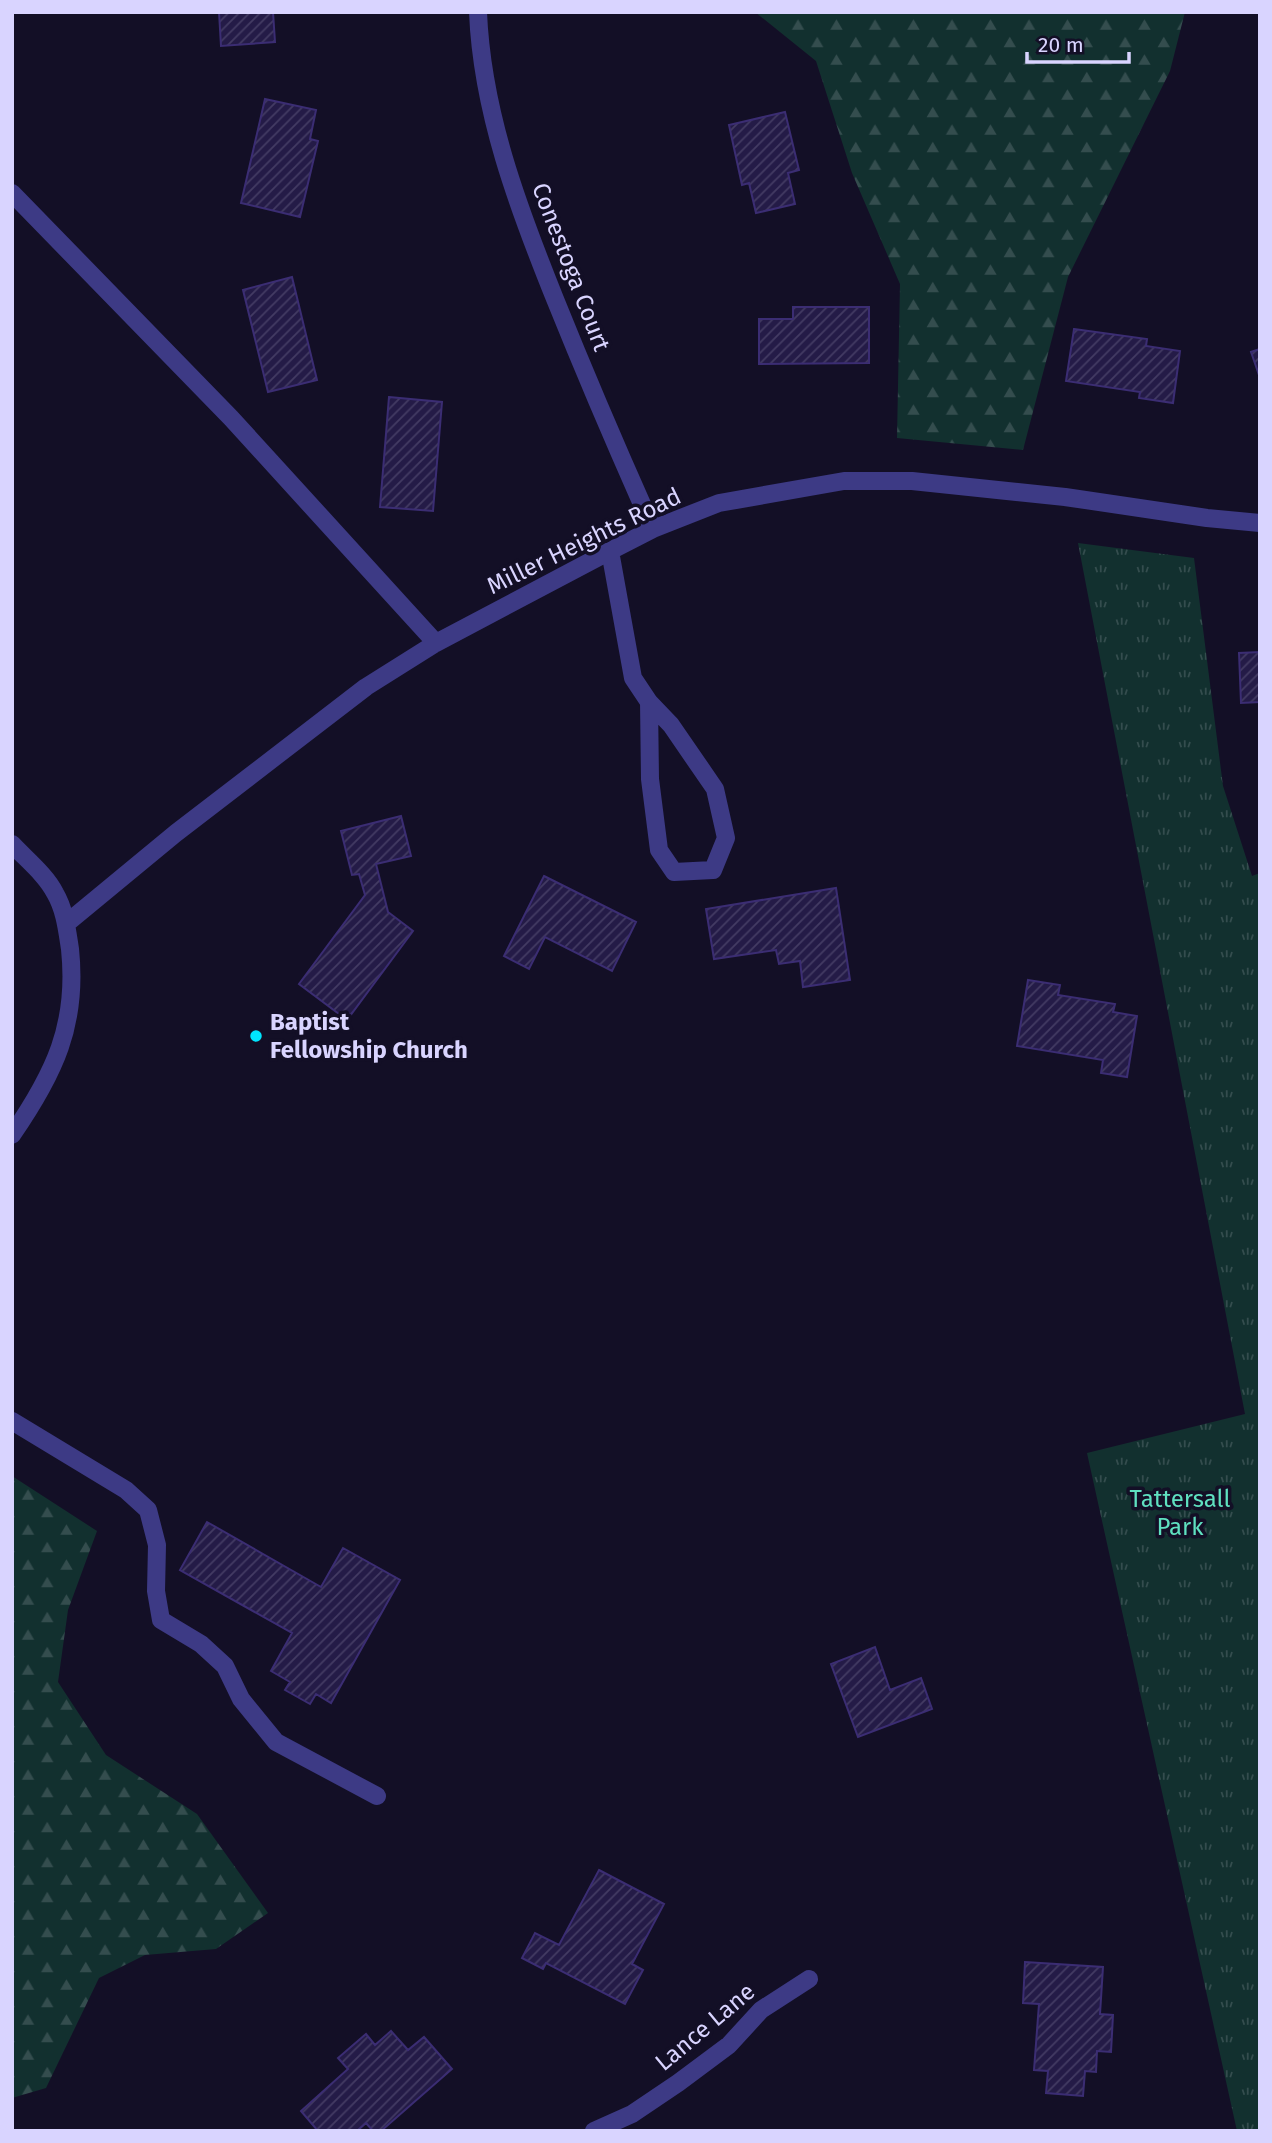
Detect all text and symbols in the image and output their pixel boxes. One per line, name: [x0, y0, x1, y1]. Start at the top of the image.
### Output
scale bar: [1027, 21, 1128, 65]
text: 20 m: [1038, 32, 1084, 58]
street label: Conestoga Court: [526, 179, 616, 355]
street label: Miller Heights Road: [482, 482, 686, 600]
place label: Baptist Fellowship Church: [270, 1008, 468, 1064]
marker: Baptist Fellowship Church: [248, 1028, 264, 1044]
park label: Tattersall Park: [1129, 1485, 1231, 1541]
street label: Lance Lane: [650, 1977, 760, 2077]

